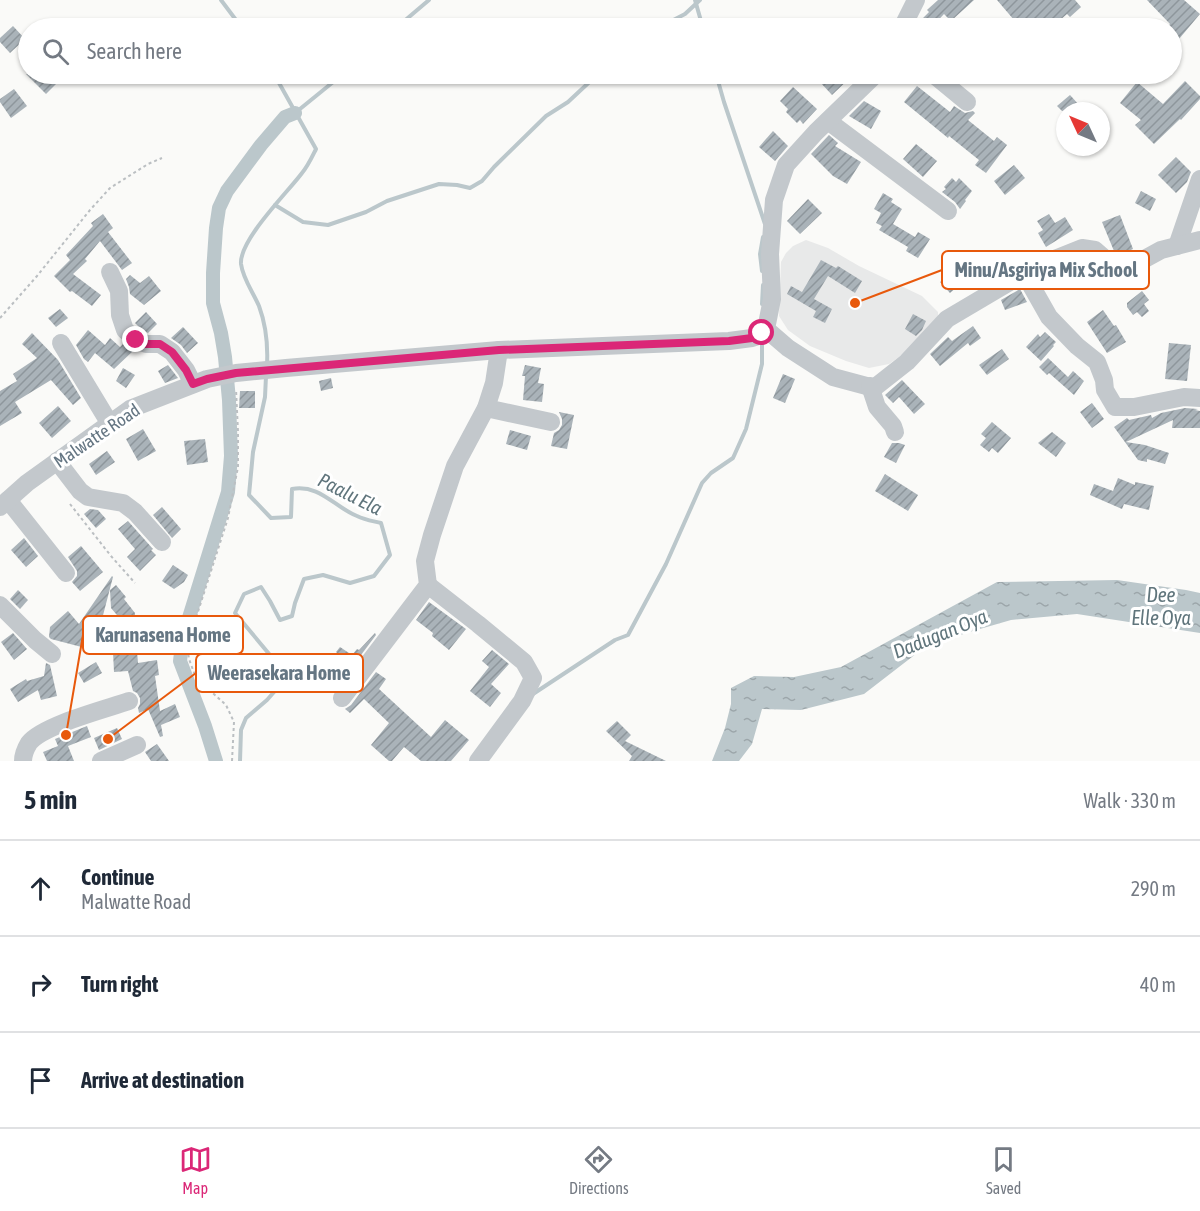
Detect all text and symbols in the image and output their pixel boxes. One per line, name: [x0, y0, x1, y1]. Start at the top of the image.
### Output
search box: [18, 18, 1182, 84]
icon: search: [39, 35, 72, 68]
text: Search here: [87, 38, 182, 64]
north arrow: [1056, 102, 1110, 156]
callout: Minu/Asgiriya Mix School: [942, 251, 1149, 289]
text: Minu/Asgiriya Mix School: [954, 258, 1138, 281]
route start: [748, 319, 774, 345]
route end: [122, 326, 148, 352]
street label: Malwatte Road: [50, 399, 144, 472]
water label: Paalu Ela: [314, 468, 386, 519]
water label: Dee Elle Oya: [1131, 583, 1191, 629]
water label: Dadugan Oya: [889, 604, 990, 663]
callout: Karunasena Home: [83, 616, 243, 654]
text: Karunasena Home: [95, 623, 231, 646]
callout: Weerasekara Home: [196, 654, 363, 692]
text: Weerasekara Home: [206, 661, 351, 684]
text: 5 min: [24, 785, 77, 815]
text: Walk · 330 m: [1084, 789, 1176, 812]
text: Continue: [81, 864, 155, 890]
icon: ahead: [24, 872, 57, 905]
text: 290 m: [1131, 877, 1176, 900]
text: Malwatte Road: [81, 890, 191, 913]
icon: right: [24, 968, 57, 1001]
text: Turn right: [81, 971, 158, 997]
text: 40 m: [1140, 973, 1176, 996]
icon: arrive: [24, 1064, 57, 1097]
text: Arrive at destination: [81, 1067, 244, 1093]
tab: Map: [179, 1143, 212, 1197]
tab: Directions: [569, 1143, 629, 1197]
tab: Saved: [986, 1143, 1021, 1197]

